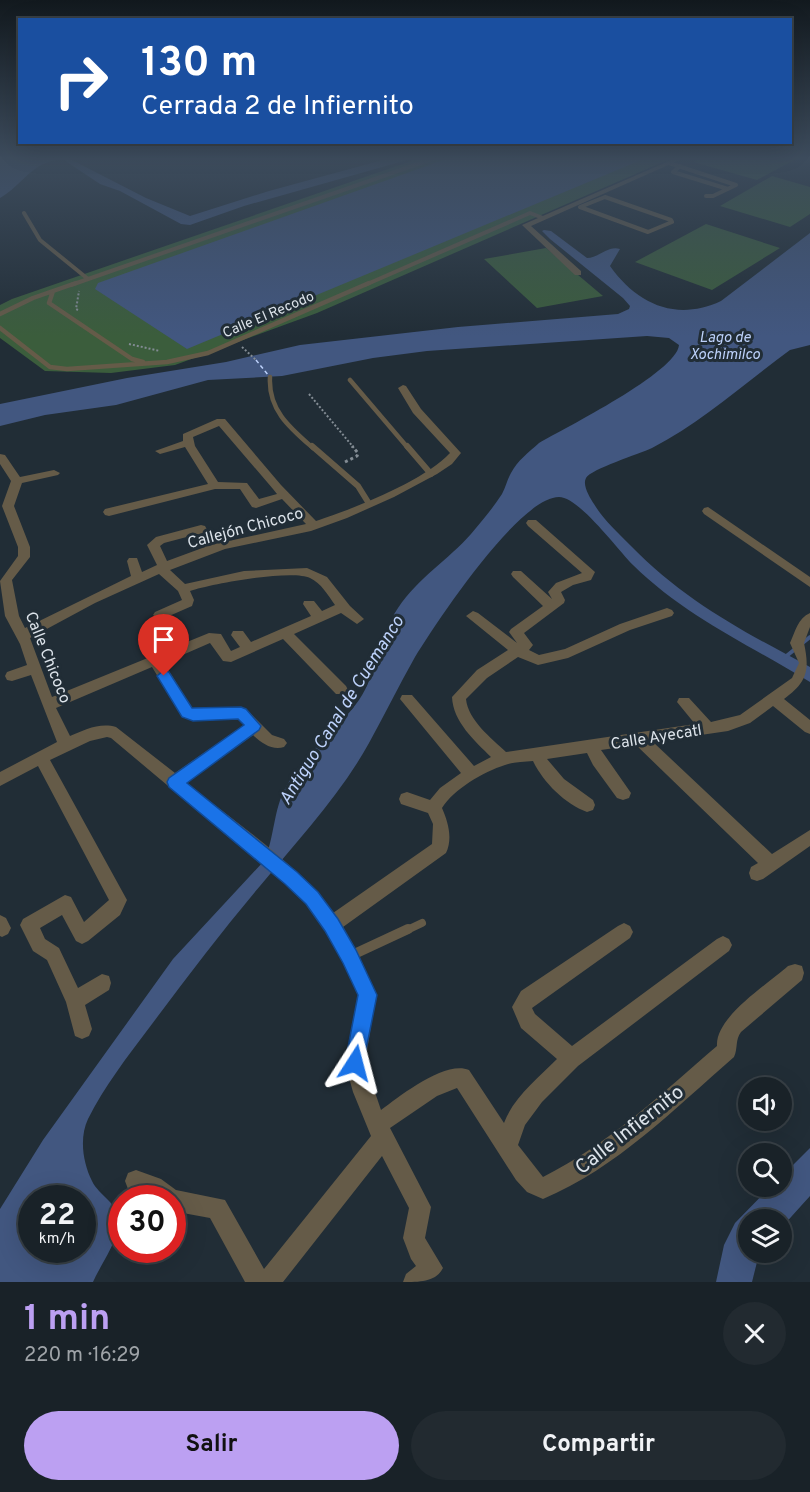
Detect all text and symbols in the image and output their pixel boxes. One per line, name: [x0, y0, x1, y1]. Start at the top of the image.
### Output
text: 130 m: [141, 38, 257, 91]
icon: right: [42, 42, 120, 120]
text: Cerrada 2 de Infiernito: [141, 90, 414, 124]
street label: Calle El Recodo: [220, 288, 317, 342]
water label: Lago de Xochimilco: [690, 329, 760, 365]
street label: Callejón Chicoco: [185, 504, 306, 554]
street label: Calle Chicoco: [20, 609, 75, 707]
water label: Antiguo Canal de Cuemanco: [275, 612, 410, 810]
pin: [138, 614, 189, 676]
icon: arrive: [147, 623, 180, 656]
street label: Calle Ayecatl: [609, 721, 703, 755]
position arrow: [323, 1031, 387, 1095]
map controls: [738, 1077, 792, 1263]
button: sound: [738, 1077, 792, 1131]
street label: Calle Infiernito: [570, 1080, 690, 1181]
button: search: [738, 1143, 792, 1197]
speed limit sign: 30: [108, 1185, 186, 1263]
text: 22: [39, 1198, 75, 1235]
button: layers: [738, 1209, 792, 1263]
text: km/h: [39, 1230, 75, 1249]
text: 1 min: [24, 1297, 110, 1343]
button: close: [723, 1302, 786, 1365]
text: 220 m · 16:29: [24, 1343, 140, 1369]
button: Salir: [24, 1411, 399, 1480]
button: Compartir: [411, 1411, 786, 1480]

